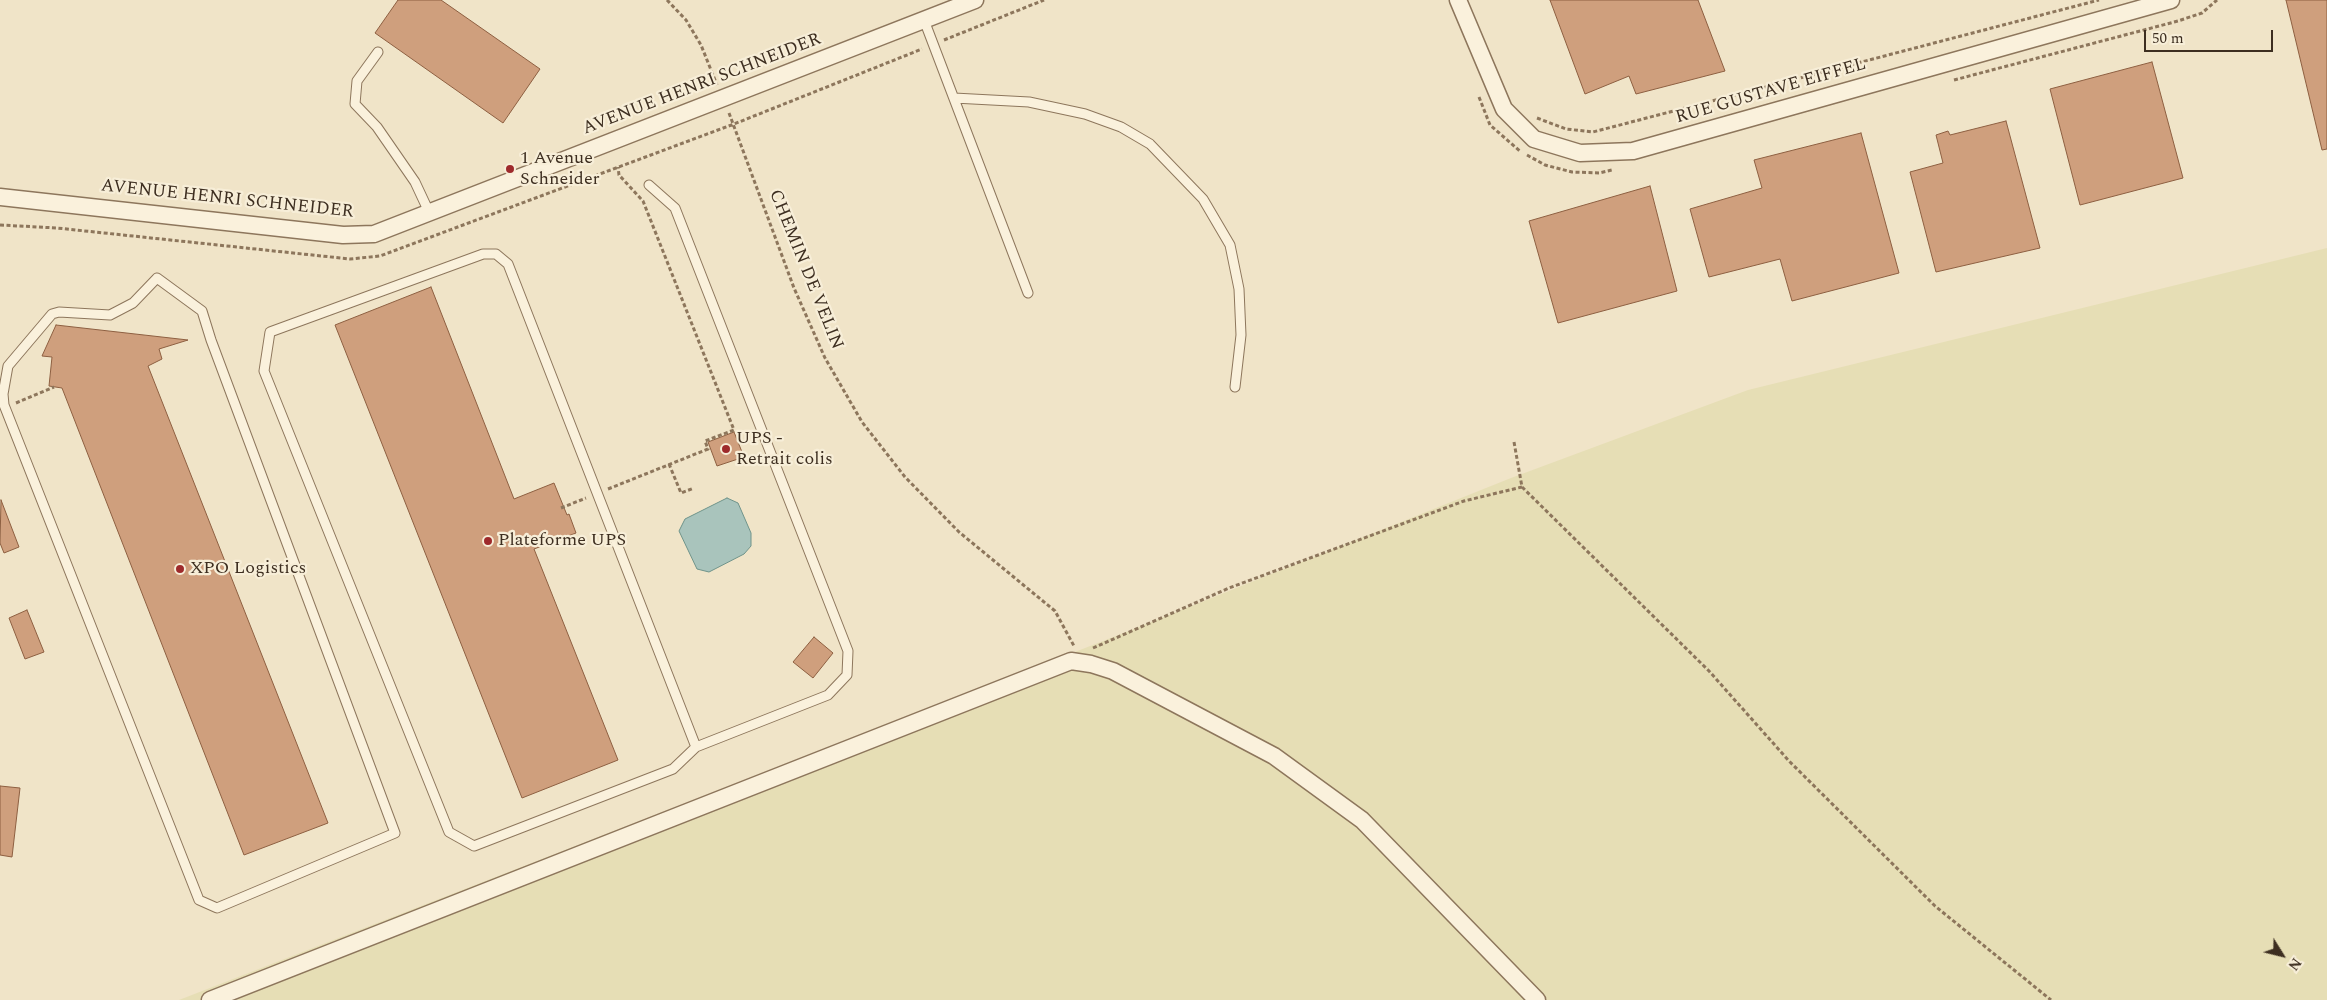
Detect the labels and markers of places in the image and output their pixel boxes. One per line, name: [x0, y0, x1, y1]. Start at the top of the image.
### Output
place label: 1 Avenue Schneider: [520, 148, 600, 190]
marker: 1 Avenue Schneider: [504, 163, 516, 175]
place label: UPS - Retrait colis: [736, 428, 833, 470]
marker: UPS - Retrait colis: [720, 443, 732, 455]
place label: Plateforme UPS: [498, 530, 626, 552]
marker: Plateforme UPS: [482, 535, 494, 547]
place label: XPO Logistics: [190, 558, 306, 580]
marker: XPO Logistics: [174, 563, 186, 575]

